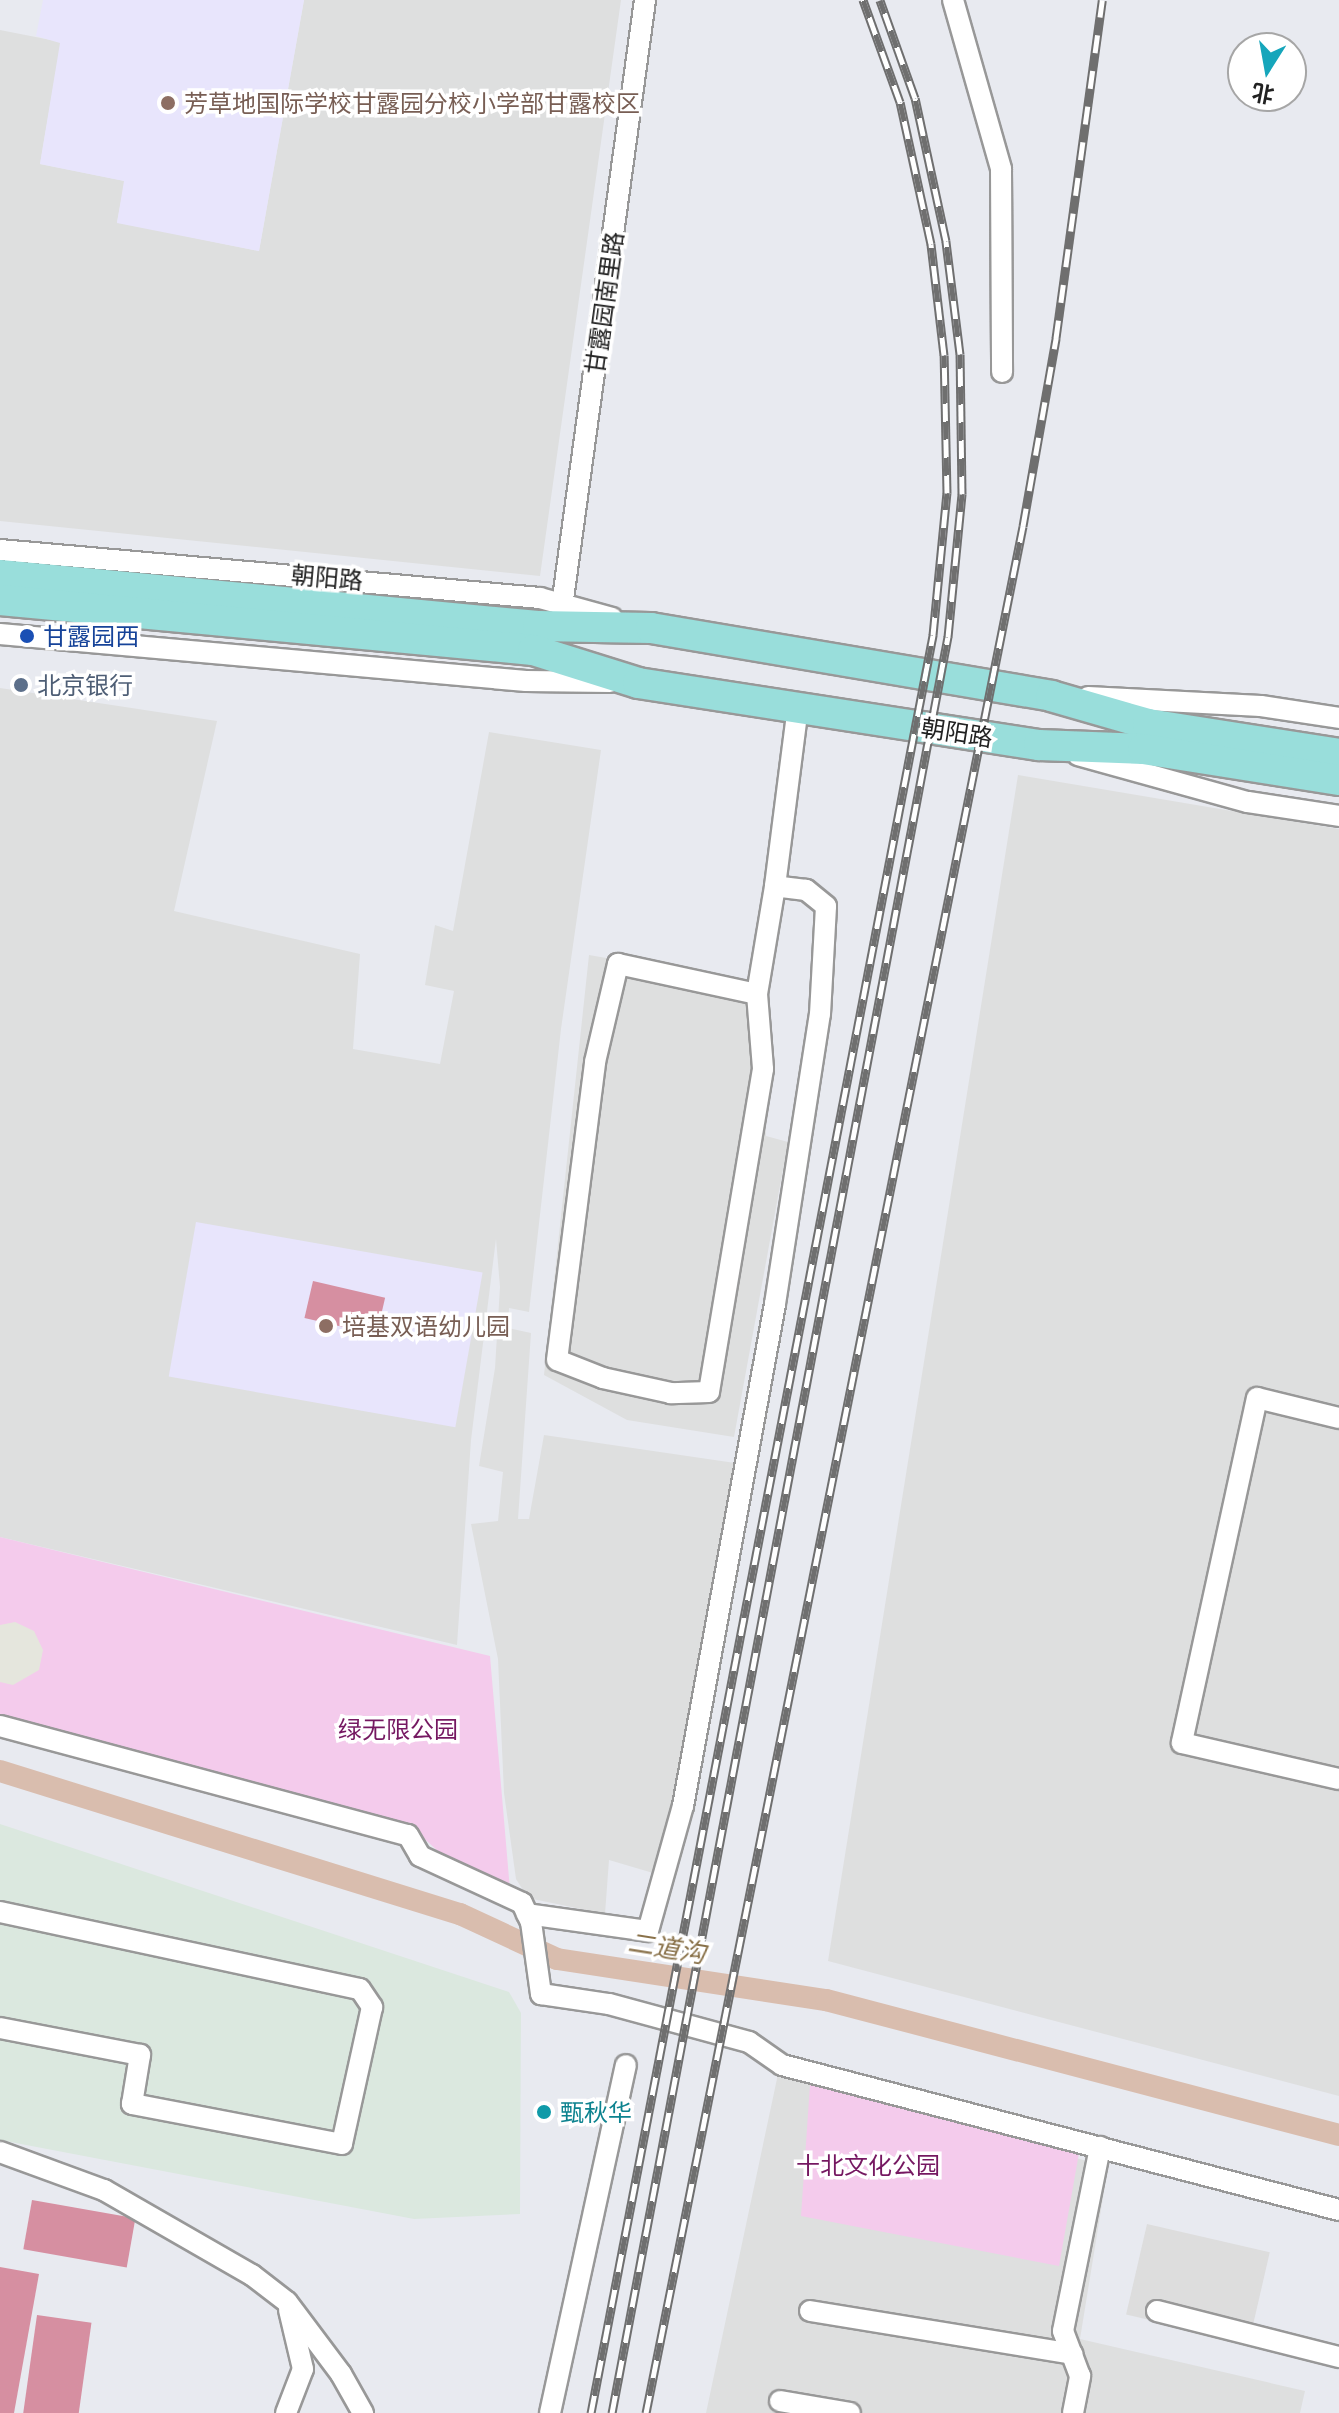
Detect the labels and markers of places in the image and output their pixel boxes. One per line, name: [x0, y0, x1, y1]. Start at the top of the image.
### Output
place label: 芳草地国际学校甘露园分校小学部甘露校区: [184, 89, 640, 117]
marker: 芳草地国际学校甘露园分校小学部甘露校区: [159, 94, 177, 112]
place label: 甘露园西: [43, 622, 139, 650]
marker: 甘露园西: [18, 627, 36, 645]
place label: 北京银行: [37, 671, 133, 699]
marker: 北京银行: [12, 676, 30, 694]
place label: 培基双语幼儿园: [342, 1312, 510, 1340]
marker: 培基双语幼儿园: [317, 1317, 335, 1335]
place label: 甄秋华: [560, 2098, 632, 2126]
marker: 甄秋华: [535, 2103, 553, 2121]

